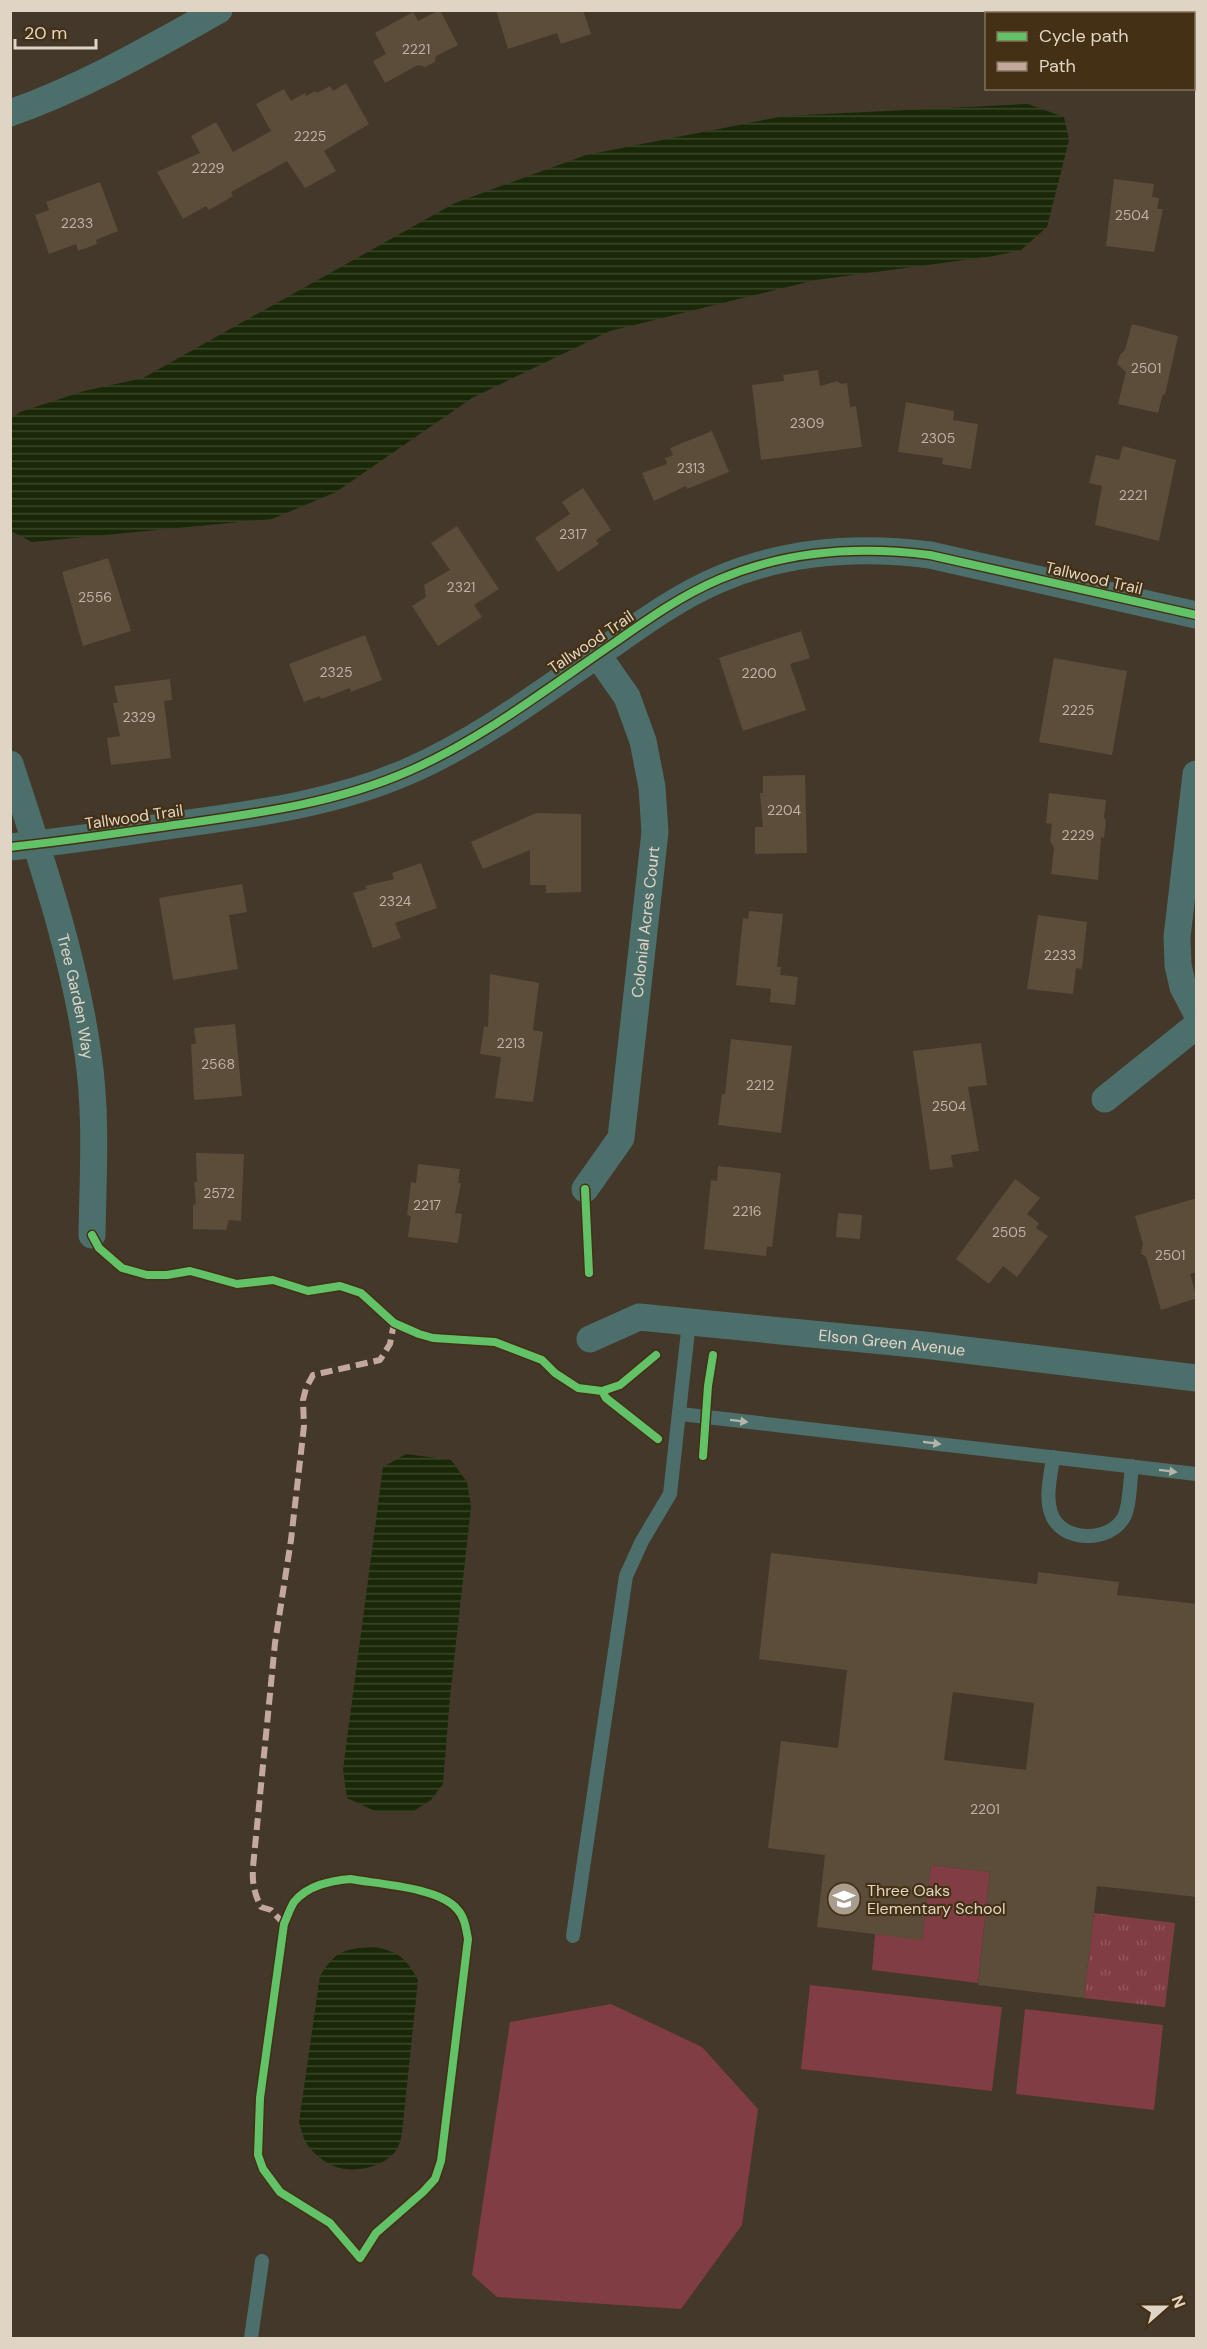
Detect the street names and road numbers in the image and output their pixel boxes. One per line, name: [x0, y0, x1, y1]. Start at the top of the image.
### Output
street label: Tallwood Trail: [1043, 557, 1145, 599]
street label: Tallwood Trail: [544, 606, 638, 678]
street label: Tallwood Trail: [84, 800, 184, 834]
street label: Colonial Acres Court: [626, 845, 664, 999]
street label: Tree Garden Way: [53, 932, 99, 1061]
street label: Elson Green Avenue: [818, 1324, 967, 1360]

